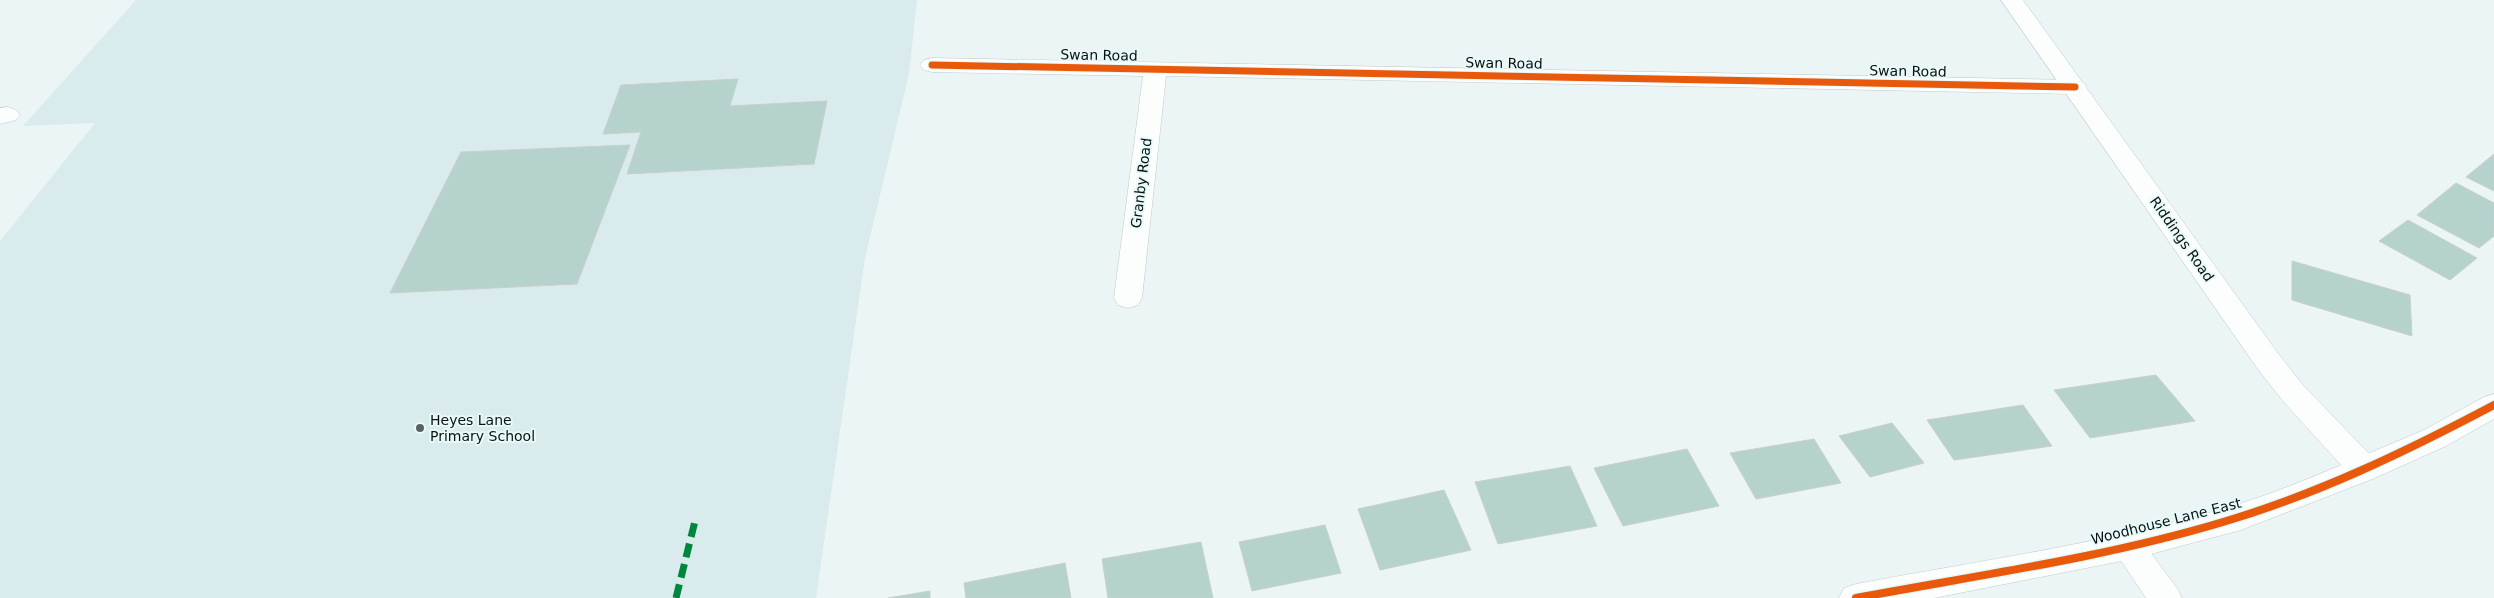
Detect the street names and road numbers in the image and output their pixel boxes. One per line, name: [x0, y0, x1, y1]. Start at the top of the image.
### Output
street label: Swan Road: [1060, 46, 1138, 64]
street label: Swan Road: [1465, 54, 1543, 72]
street label: Swan Road: [1869, 62, 1947, 80]
street label: Granby Road: [1128, 137, 1154, 229]
street label: Riddings Road: [2147, 193, 2217, 285]
street label: Woodhouse Lane East: [2089, 494, 2243, 547]

